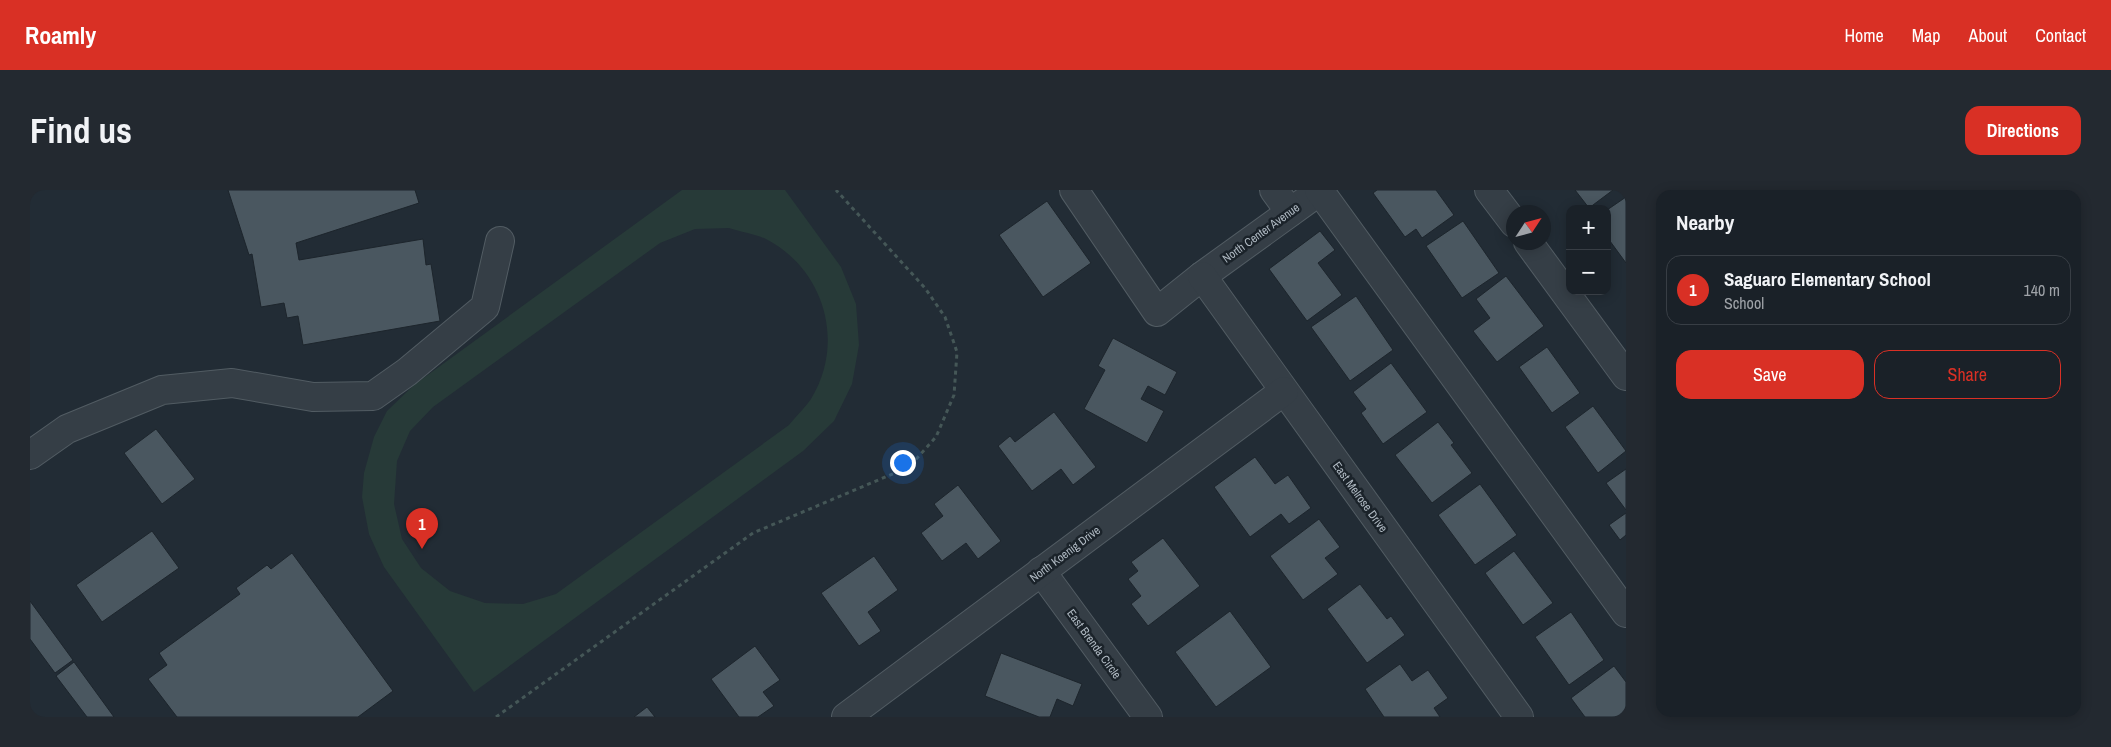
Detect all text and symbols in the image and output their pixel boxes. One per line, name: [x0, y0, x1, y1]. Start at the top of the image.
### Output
text: Roamly: [25, 19, 96, 51]
text: Home: [1844, 23, 1884, 48]
text: Map: [1912, 23, 1941, 48]
text: About: [1969, 23, 2007, 48]
text: Contact: [2035, 23, 2086, 48]
button: Directions: [1965, 106, 2081, 155]
text: Find us: [30, 107, 132, 154]
street label: North Center Avenue: [1219, 200, 1303, 266]
north arrow: [1506, 205, 1551, 250]
map controls: [1566, 205, 1611, 295]
button: +: [1566, 205, 1611, 250]
text: Nearby: [1676, 208, 1734, 237]
button: −: [1566, 250, 1611, 295]
text: Saguaro Elementary School: [1724, 266, 1931, 292]
text: 1: [1689, 279, 1697, 301]
text: 140 m: [2024, 279, 2060, 301]
text: School: [1724, 292, 1764, 314]
button: Save: [1676, 350, 1864, 399]
button: Share: [1874, 350, 2061, 399]
your location: [890, 450, 916, 476]
street label: East Melrose Drive: [1329, 458, 1391, 536]
pin: 1: [406, 508, 438, 549]
street label: North Koenig Drive: [1027, 522, 1103, 586]
street label: East Brenda Circle: [1063, 606, 1125, 682]

